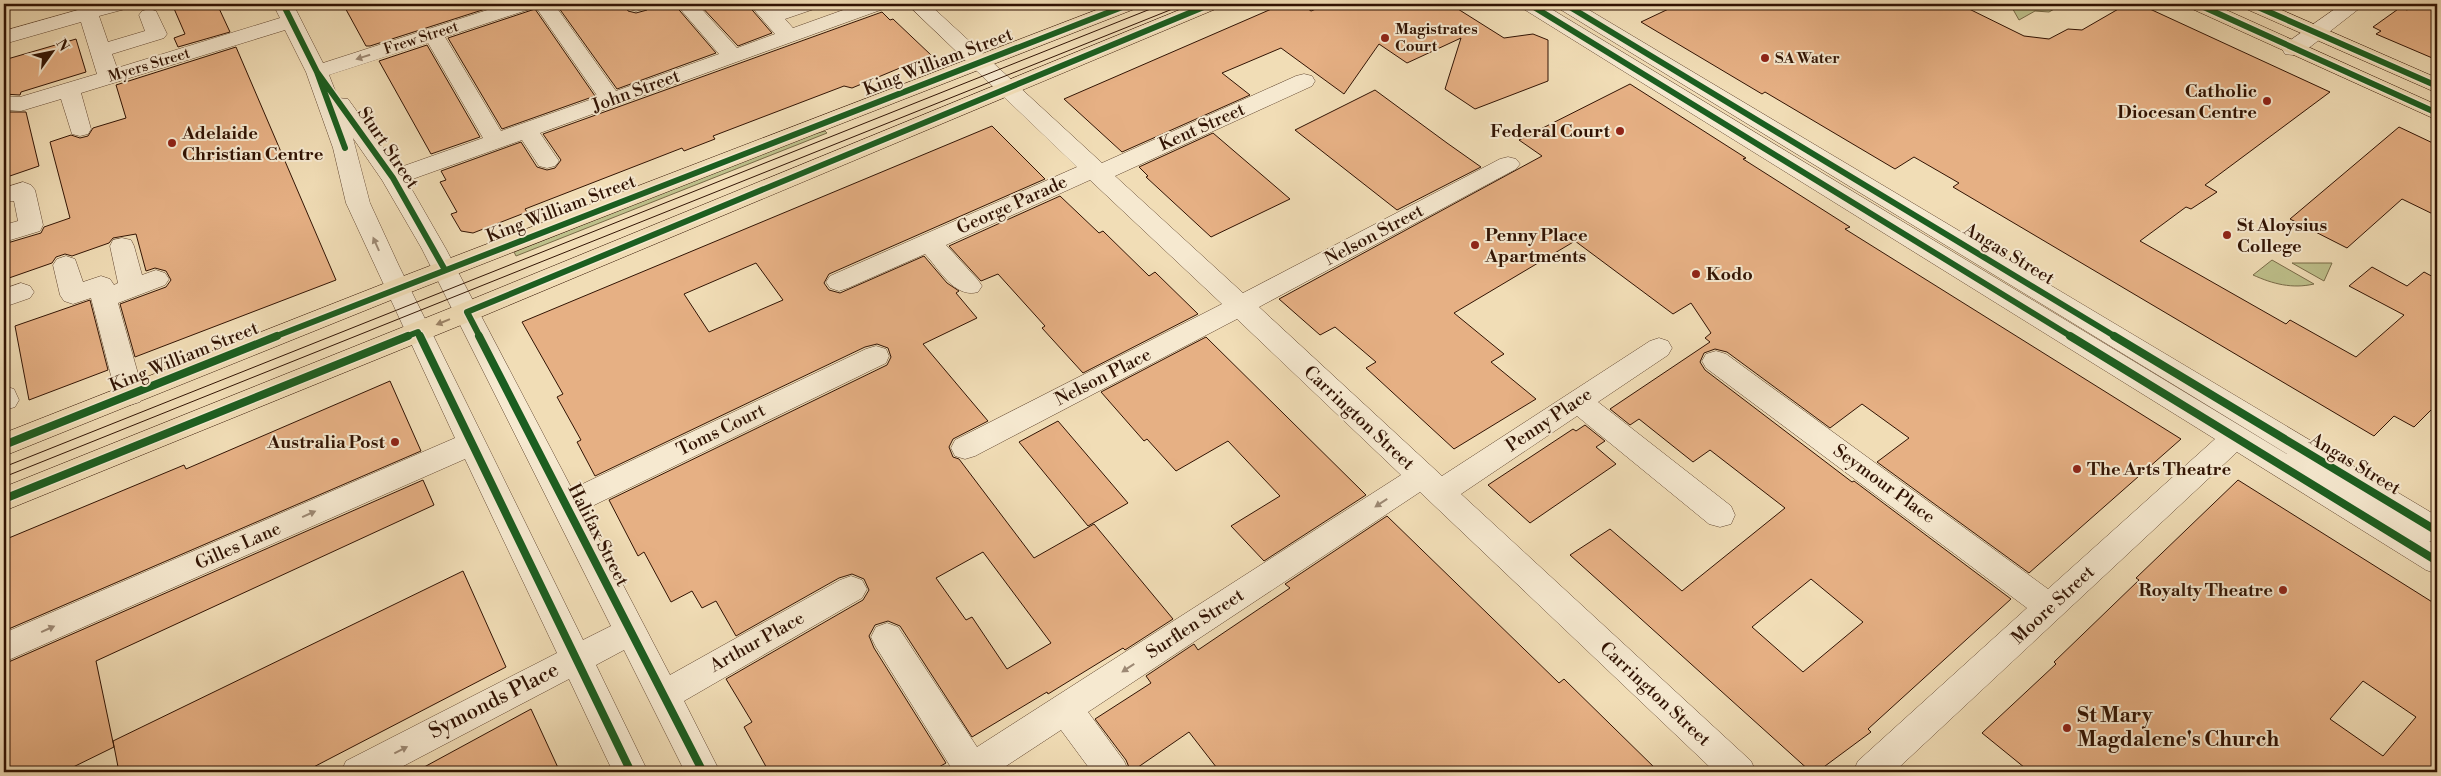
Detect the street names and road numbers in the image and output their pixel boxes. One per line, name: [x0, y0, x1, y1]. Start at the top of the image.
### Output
street label: Frew Street: [381, 17, 462, 59]
street label: King William Street: [860, 23, 1017, 101]
street label: Myers Street: [106, 43, 193, 86]
street label: John Street: [588, 64, 684, 118]
street label: Kent Street: [1155, 98, 1249, 156]
street label: Sturt Street: [352, 103, 424, 194]
street label: King William Street: [483, 170, 640, 248]
street label: George Parade: [953, 170, 1071, 240]
street label: Nelson Street: [1321, 199, 1428, 271]
street label: Angas Street: [1959, 217, 2059, 290]
street label: King William Street: [106, 316, 262, 397]
street label: Nelson Place: [1051, 343, 1155, 411]
street label: Carrington Street: [1299, 361, 1420, 476]
street label: Penny Place: [1502, 383, 1596, 457]
street label: Toms Court: [673, 398, 770, 461]
street label: Angas Street: [2305, 427, 2405, 500]
street label: Seymour Place: [1828, 439, 1940, 529]
street label: Halifax Street: [562, 480, 634, 591]
street label: Gilles Lane: [192, 517, 284, 575]
street label: Moore Street: [2007, 560, 2100, 649]
street label: Surflen Street: [1142, 584, 1249, 664]
street label: Arthur Place: [705, 607, 808, 678]
street label: Carrington Street: [1595, 637, 1716, 752]
street label: Symonds Place: [425, 657, 563, 745]

